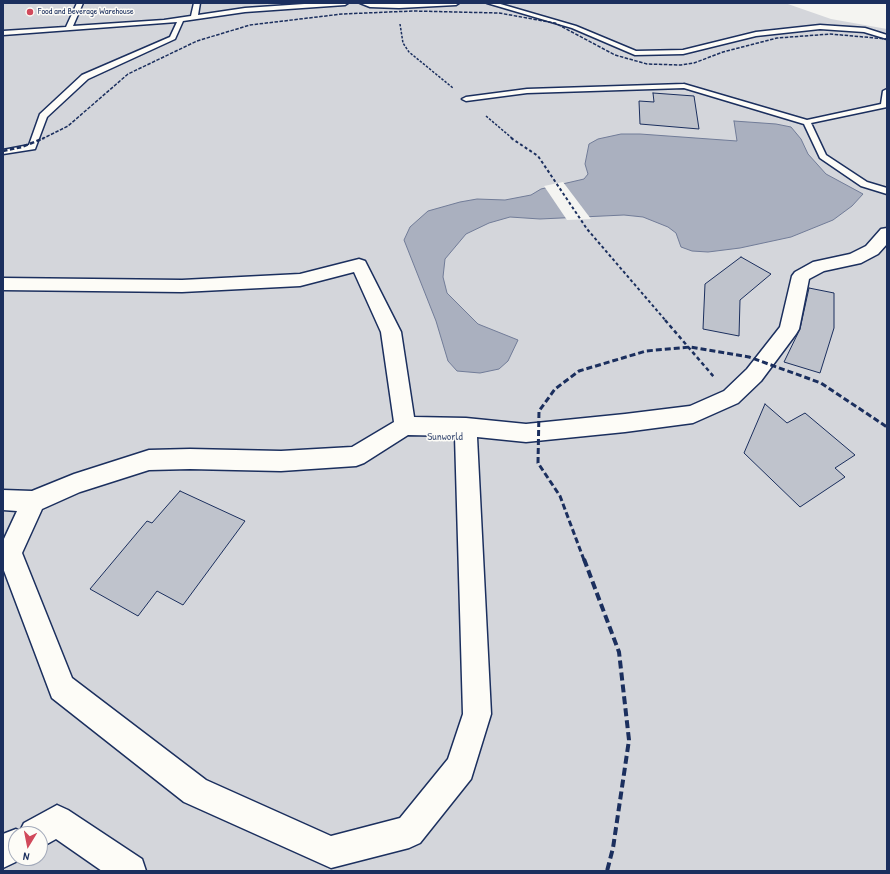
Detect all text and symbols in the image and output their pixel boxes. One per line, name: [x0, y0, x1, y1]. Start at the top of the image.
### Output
marker: Food and Beverage Warehouse: [25, 7, 35, 17]
place label: Food and Beverage Warehouse: [38, 7, 134, 17]
park label: Sunworld: [427, 430, 463, 444]
north arrow: [8, 826, 48, 866]
text: N: [22, 849, 30, 864]

